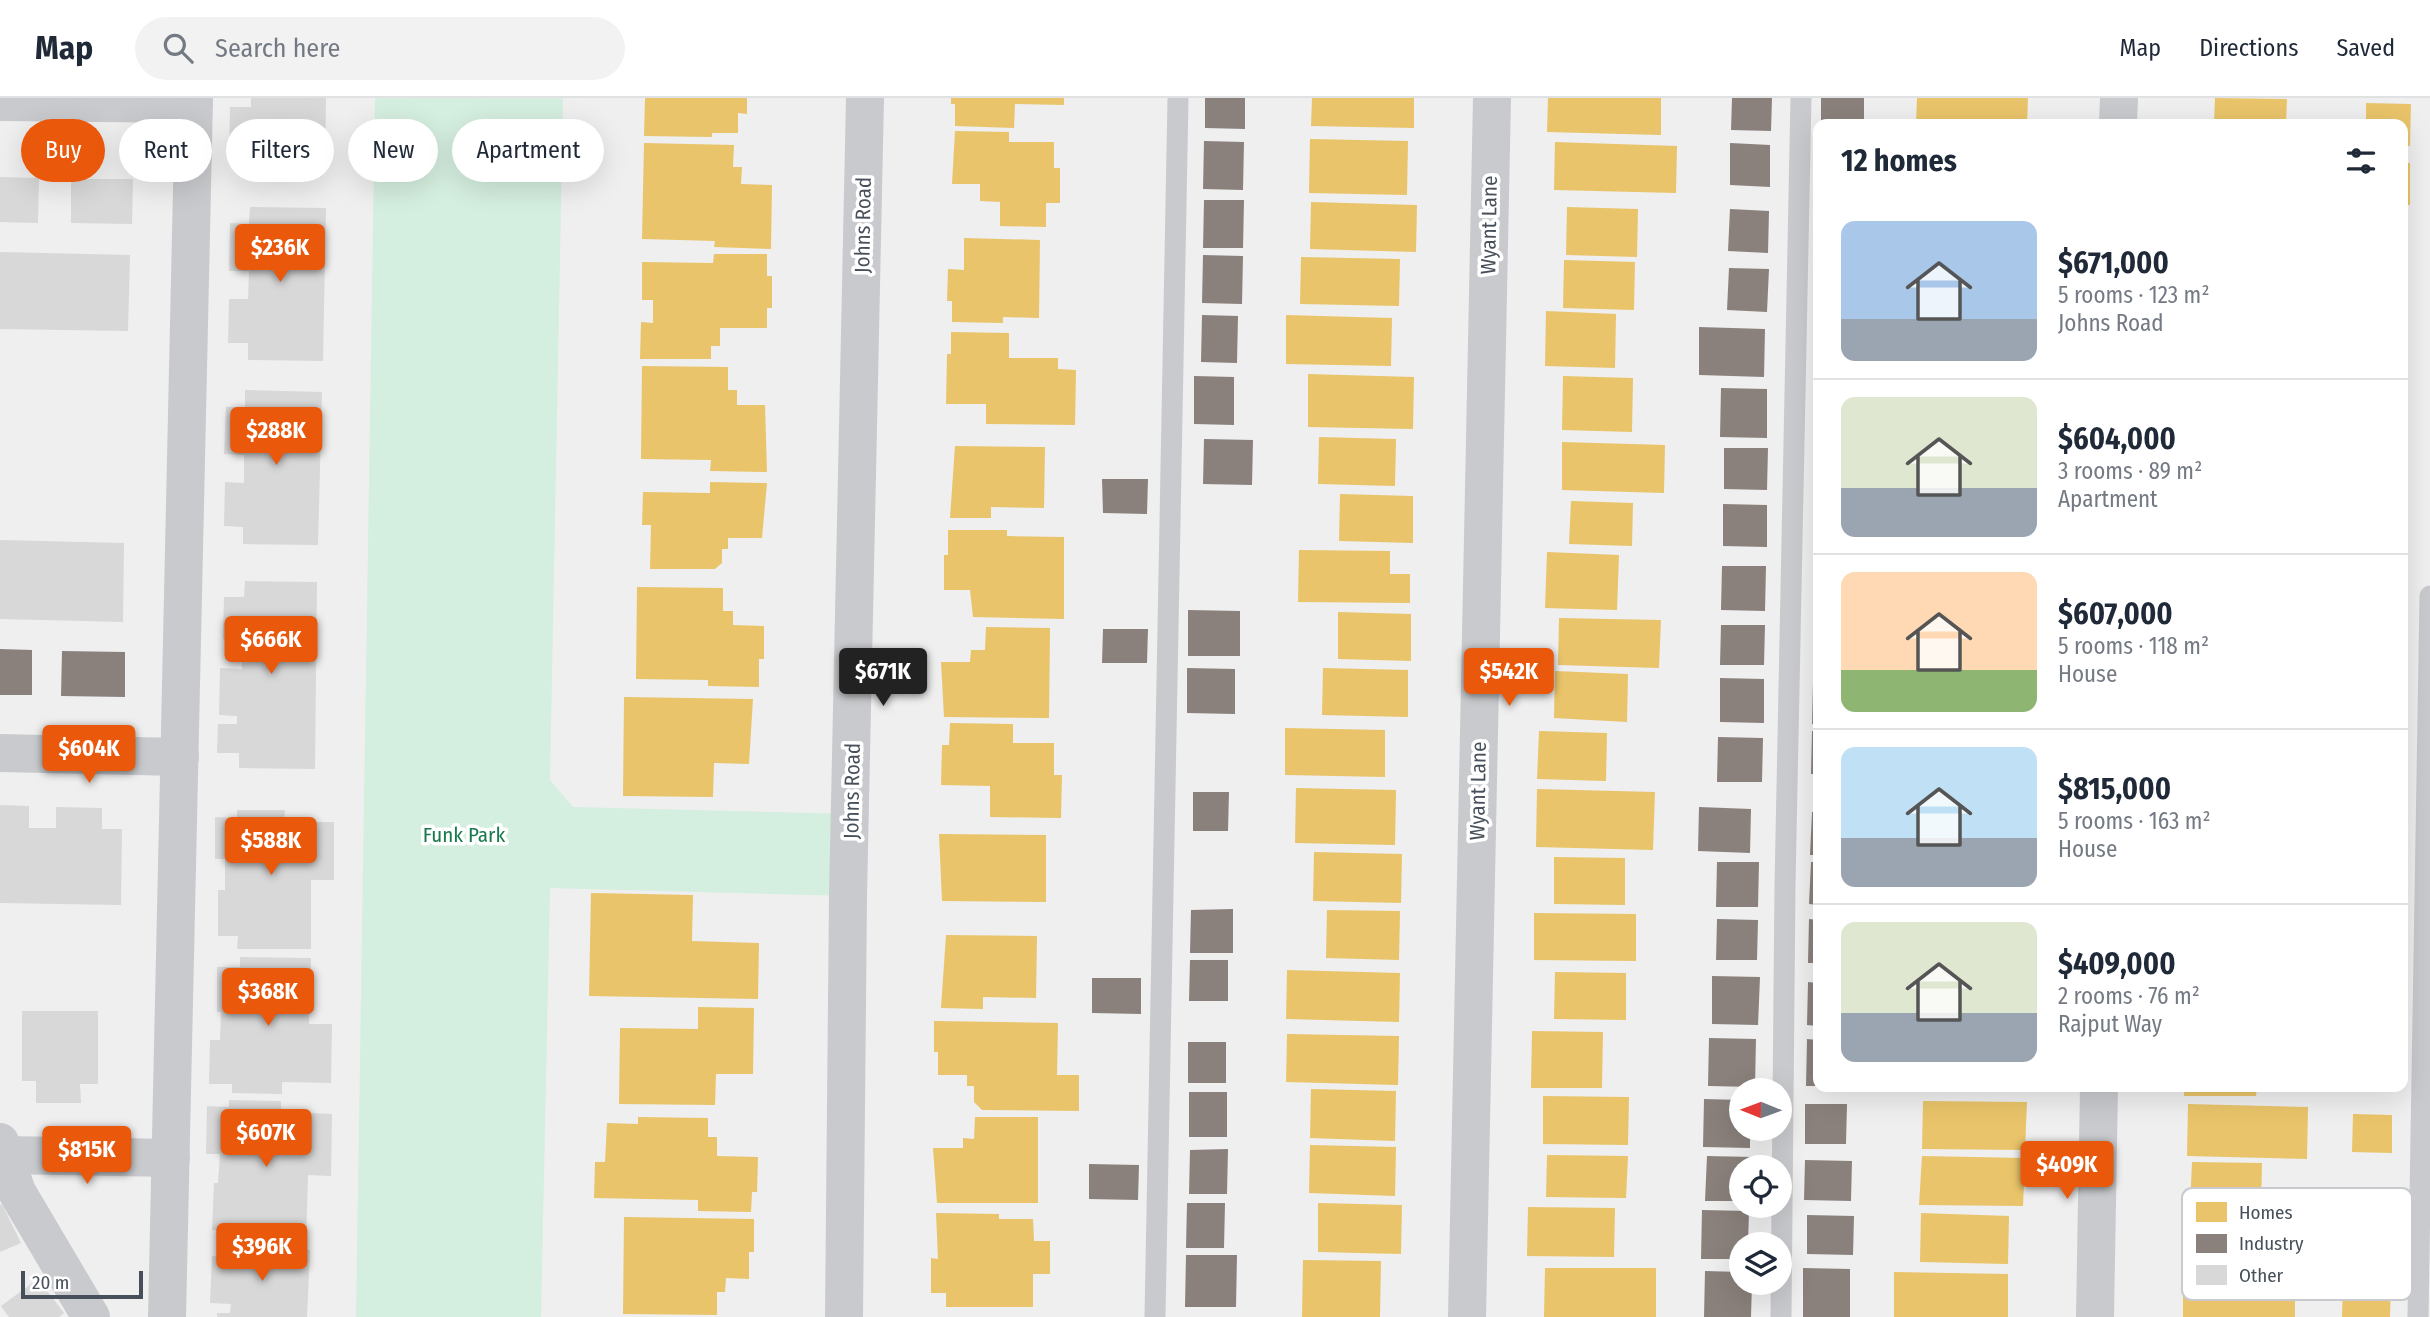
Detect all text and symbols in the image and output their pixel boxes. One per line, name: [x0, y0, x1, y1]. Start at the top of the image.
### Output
search box: [135, 17, 625, 80]
text: Map: [35, 28, 93, 68]
icon: search: [159, 29, 197, 67]
text: Search here: [215, 33, 340, 64]
text: Map: [2120, 34, 2161, 62]
text: Directions: [2199, 34, 2298, 62]
text: Saved: [2336, 34, 2395, 62]
chip: Buy: [21, 119, 105, 182]
chip: Rent: [119, 119, 212, 182]
chip: Filters: [226, 119, 334, 182]
chip: New: [348, 119, 438, 182]
chip: Apartment: [452, 119, 604, 182]
icon: filters: [2342, 142, 2380, 180]
text: 12 homes: [1841, 143, 1957, 179]
street label: Wyant Lane: [1475, 175, 1503, 275]
street label: Johns Road: [849, 177, 877, 273]
pin: $236K: [231, 225, 329, 284]
text: $236K: [251, 233, 309, 261]
text: $671,000: [2058, 245, 2169, 281]
icon: home: [1897, 249, 1981, 333]
text: 5 rooms · 123 m²: [2058, 281, 2209, 309]
text: Johns Road: [2058, 309, 2164, 337]
pin: $288K: [227, 408, 325, 467]
text: $288K: [246, 416, 306, 444]
text: $604,000: [2058, 421, 2176, 457]
icon: home: [1897, 425, 1981, 509]
text: 3 rooms · 89 m²: [2058, 457, 2202, 485]
text: Apartment: [2058, 485, 2158, 513]
text: $607,000: [2058, 596, 2173, 632]
icon: home: [1897, 600, 1981, 684]
pin: $666K: [222, 616, 320, 676]
text: $666K: [241, 625, 301, 653]
text: 5 rooms · 118 m²: [2058, 632, 2209, 660]
pin: $671K: [834, 648, 932, 708]
pin: $542K: [1460, 648, 1558, 708]
text: $671K: [855, 657, 911, 685]
text: $542K: [1480, 657, 1538, 685]
text: House: [2058, 660, 2117, 688]
pin: $604K: [40, 726, 138, 785]
text: $604K: [58, 734, 120, 762]
street label: Wyant Lane: [1464, 741, 1492, 841]
street label: Johns Road: [838, 743, 866, 839]
text: $815,000: [2058, 771, 2171, 807]
icon: home: [1897, 775, 1981, 859]
text: 5 rooms · 163 m²: [2058, 807, 2211, 835]
pin: $588K: [222, 818, 320, 877]
park label: Funk Park: [423, 822, 505, 848]
text: $588K: [241, 826, 301, 854]
text: House: [2058, 835, 2117, 863]
text: $409,000: [2058, 946, 2176, 982]
icon: home: [1897, 950, 1981, 1034]
pin: $368K: [219, 968, 317, 1028]
text: $368K: [238, 977, 298, 1005]
text: 2 rooms · 76 m²: [2058, 982, 2200, 1010]
text: Rajput Way: [2058, 1010, 2162, 1038]
north arrow: [1729, 1078, 1792, 1141]
map controls: [1729, 1078, 1792, 1295]
pin: $607K: [217, 1110, 315, 1169]
text: $607K: [237, 1118, 295, 1146]
pin: $815K: [38, 1126, 136, 1186]
text: $815K: [58, 1135, 116, 1163]
pin: $409K: [2018, 1142, 2116, 1201]
text: $409K: [2037, 1150, 2097, 1178]
button: locate: [1729, 1155, 1792, 1218]
legend: [2182, 1188, 2412, 1300]
text: Homes: [2239, 1201, 2293, 1224]
pin: $396K: [213, 1224, 311, 1283]
text: $396K: [232, 1232, 292, 1260]
button: layers: [1729, 1232, 1792, 1295]
text: Industry: [2239, 1232, 2304, 1255]
text: Other: [2239, 1264, 2284, 1287]
scale bar: [21, 1268, 144, 1300]
text: 20 m: [32, 1271, 69, 1294]

